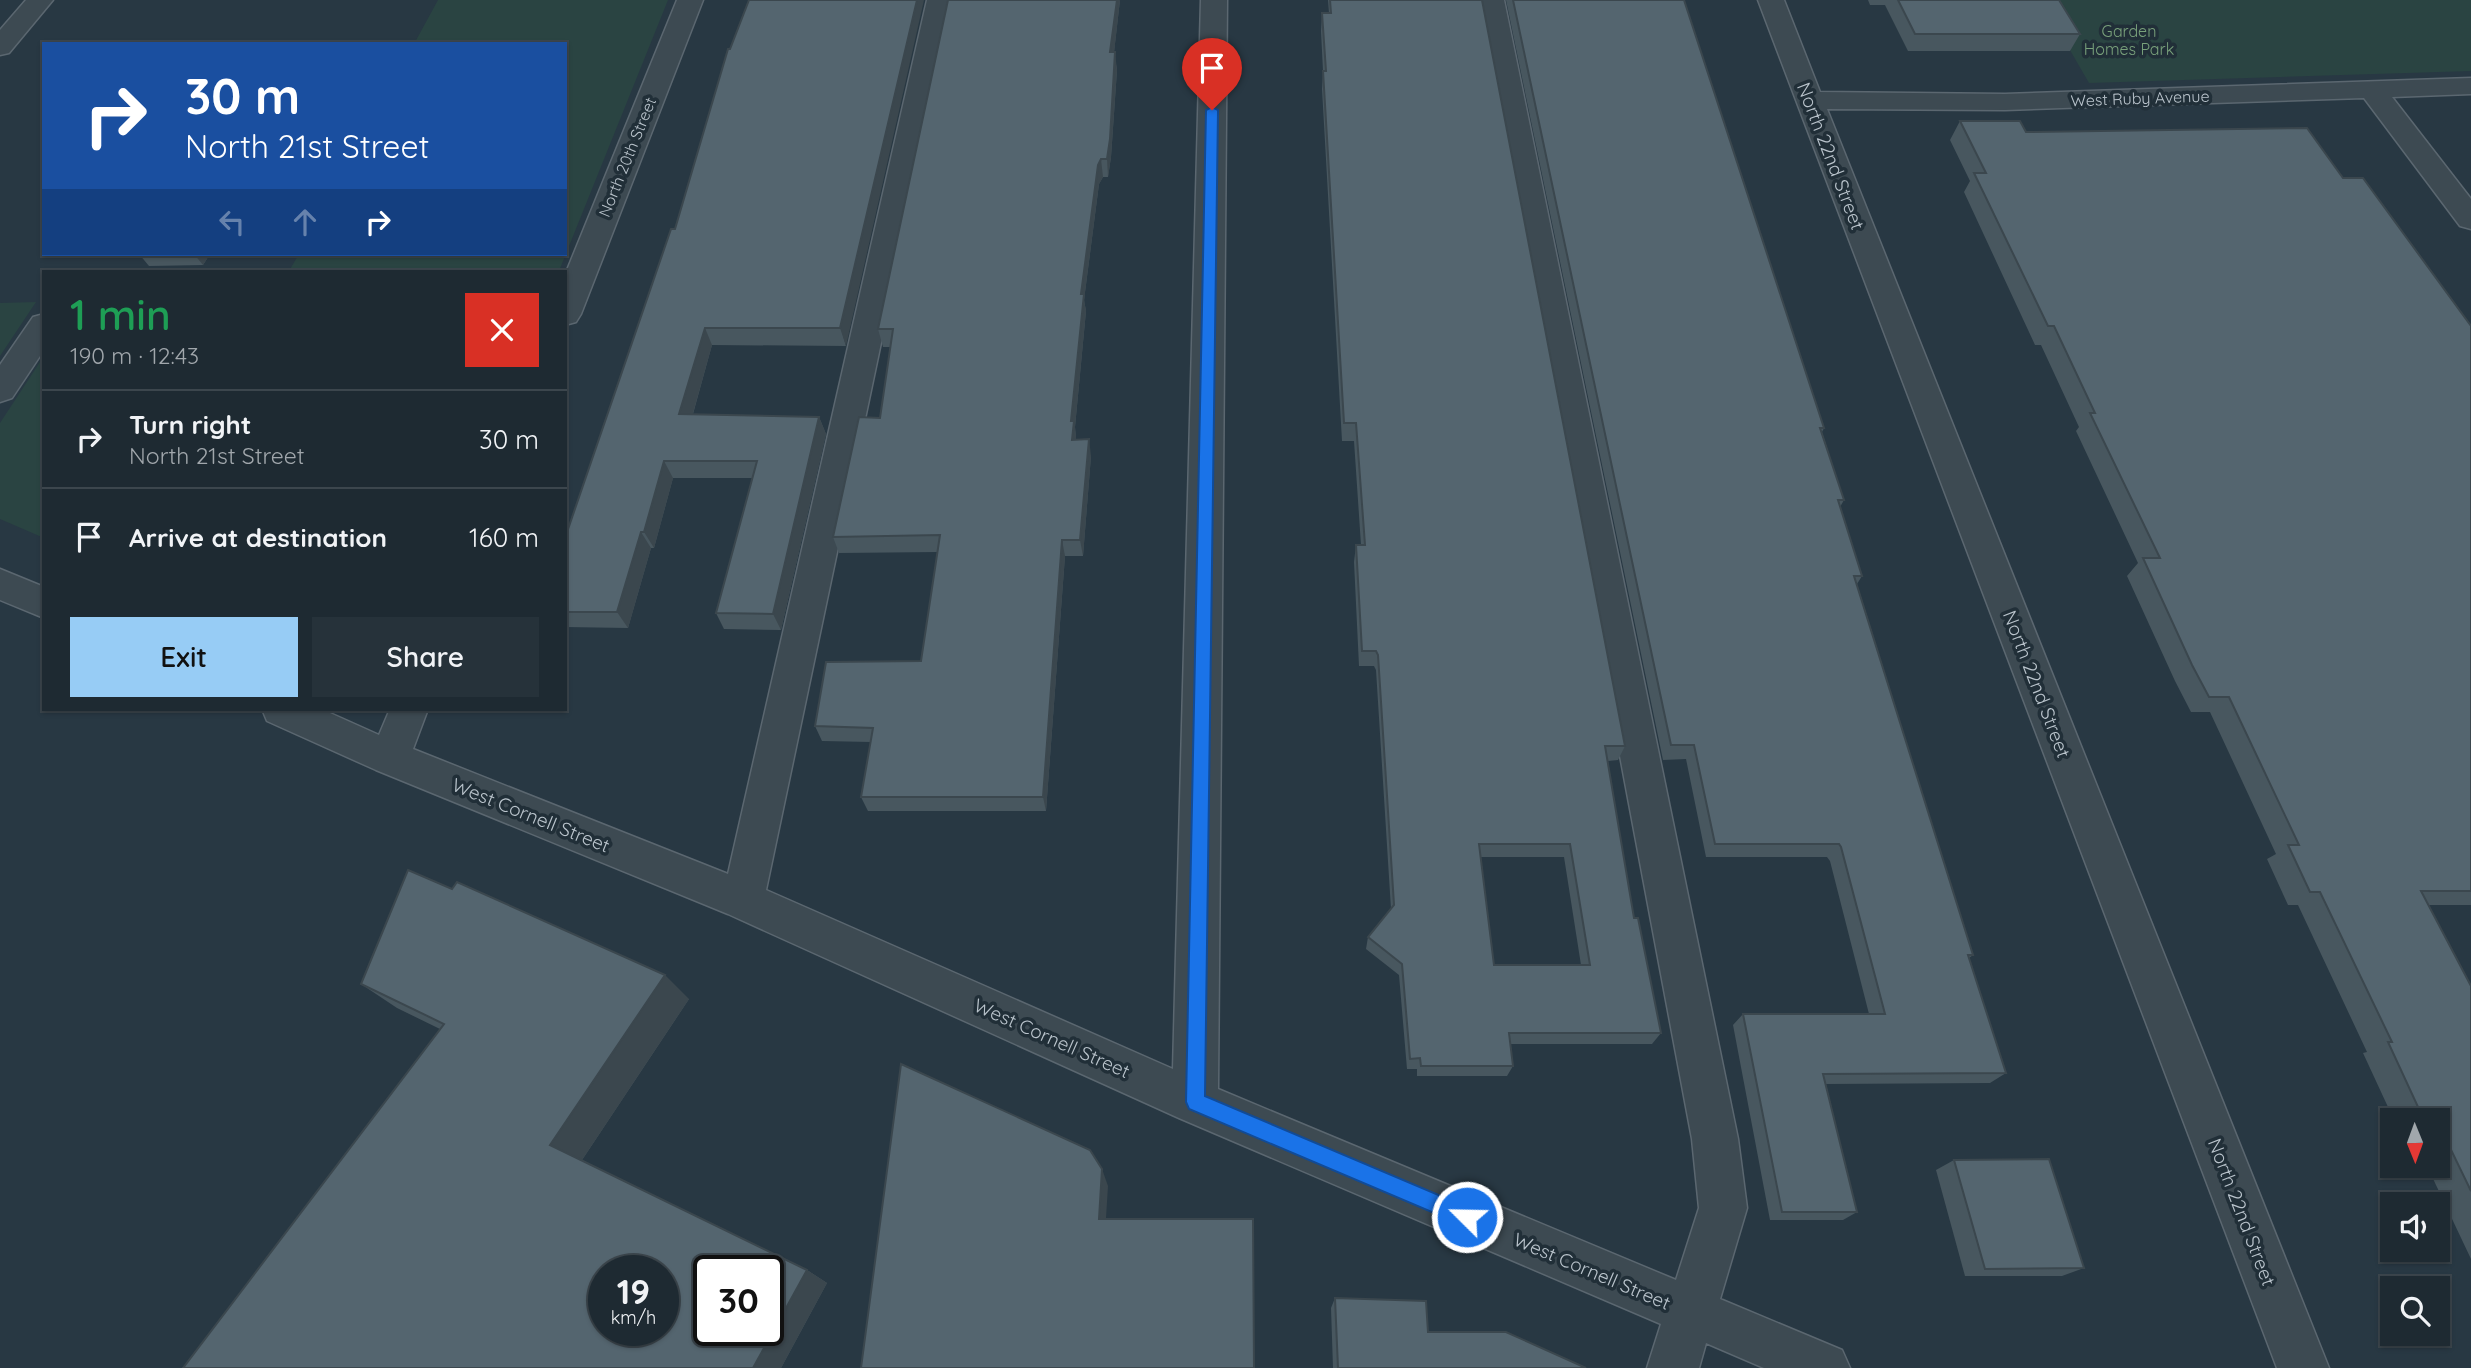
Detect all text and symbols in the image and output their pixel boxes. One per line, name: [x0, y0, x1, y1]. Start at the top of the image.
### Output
park label: Garden Homes Park: [2084, 21, 2174, 59]
pin: [1182, 38, 1242, 110]
icon: arrive: [1193, 49, 1231, 87]
text: 30 m: [185, 65, 300, 126]
icon: right: [70, 70, 161, 161]
street label: North 22nd Street: [1792, 79, 1870, 233]
street label: West Ruby Avenue: [2070, 86, 2210, 110]
street label: North 20th Street: [594, 94, 660, 220]
text: North 21st Street: [185, 126, 429, 166]
icon: left: [213, 203, 251, 241]
icon: ahead: [286, 203, 324, 241]
icon: right: [359, 203, 397, 241]
text: 1 min: [70, 288, 171, 341]
button: close: [465, 293, 539, 367]
text: 190 m · 12:43: [70, 341, 199, 370]
text: Turn right: [129, 408, 251, 441]
icon: right: [70, 420, 108, 458]
text: 30 m: [479, 423, 539, 456]
text: North 21st Street: [129, 441, 305, 470]
icon: arrive: [70, 518, 108, 556]
text: Arrive at destination: [129, 521, 387, 554]
text: 160 m: [469, 521, 539, 554]
street label: North 22nd Street: [1998, 607, 2076, 761]
button: Exit: [70, 617, 298, 697]
button: Share: [312, 617, 539, 697]
street label: West Cornell Street: [449, 772, 613, 858]
street label: West Cornell Street: [970, 993, 1134, 1083]
north arrow: [2380, 1108, 2450, 1178]
map controls: [2380, 1108, 2450, 1346]
street label: North 22nd Street: [2203, 1135, 2281, 1289]
position arrow: [1430, 1180, 1504, 1254]
button: sound: [2380, 1192, 2450, 1262]
street label: West Cornell Street: [1510, 1227, 1674, 1315]
speed limit sign: 30: [693, 1255, 784, 1346]
text: 19: [617, 1269, 650, 1313]
button: search: [2380, 1276, 2450, 1346]
text: km/h: [611, 1306, 656, 1329]

